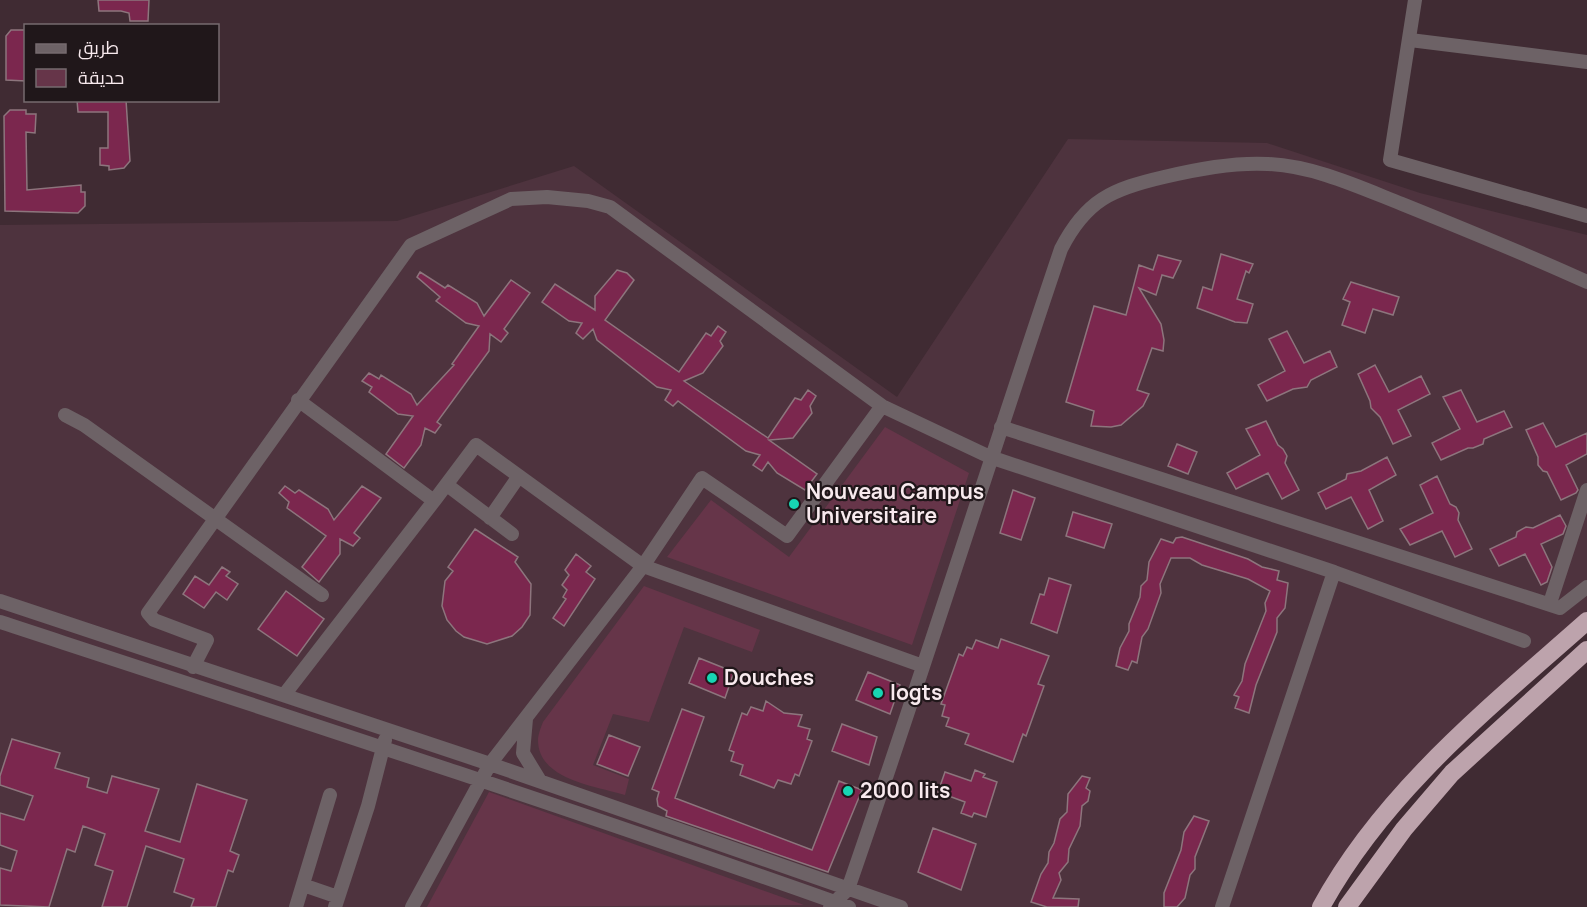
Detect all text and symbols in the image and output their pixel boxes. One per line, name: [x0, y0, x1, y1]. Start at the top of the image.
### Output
legend: [24, 24, 219, 102]
text: طريق: [78, 35, 119, 60]
text: حديقة: [78, 65, 124, 89]
place label: Nouveau Campus Universitaire: [806, 477, 984, 529]
marker: Nouveau Campus Universitaire: [787, 497, 801, 511]
place label: Douches: [724, 663, 814, 691]
marker: Douches: [705, 671, 719, 685]
place label: logts: [890, 678, 942, 706]
marker: logts: [871, 686, 885, 700]
place label: 2000 lits: [860, 776, 950, 804]
marker: 2000 lits: [841, 784, 855, 798]

